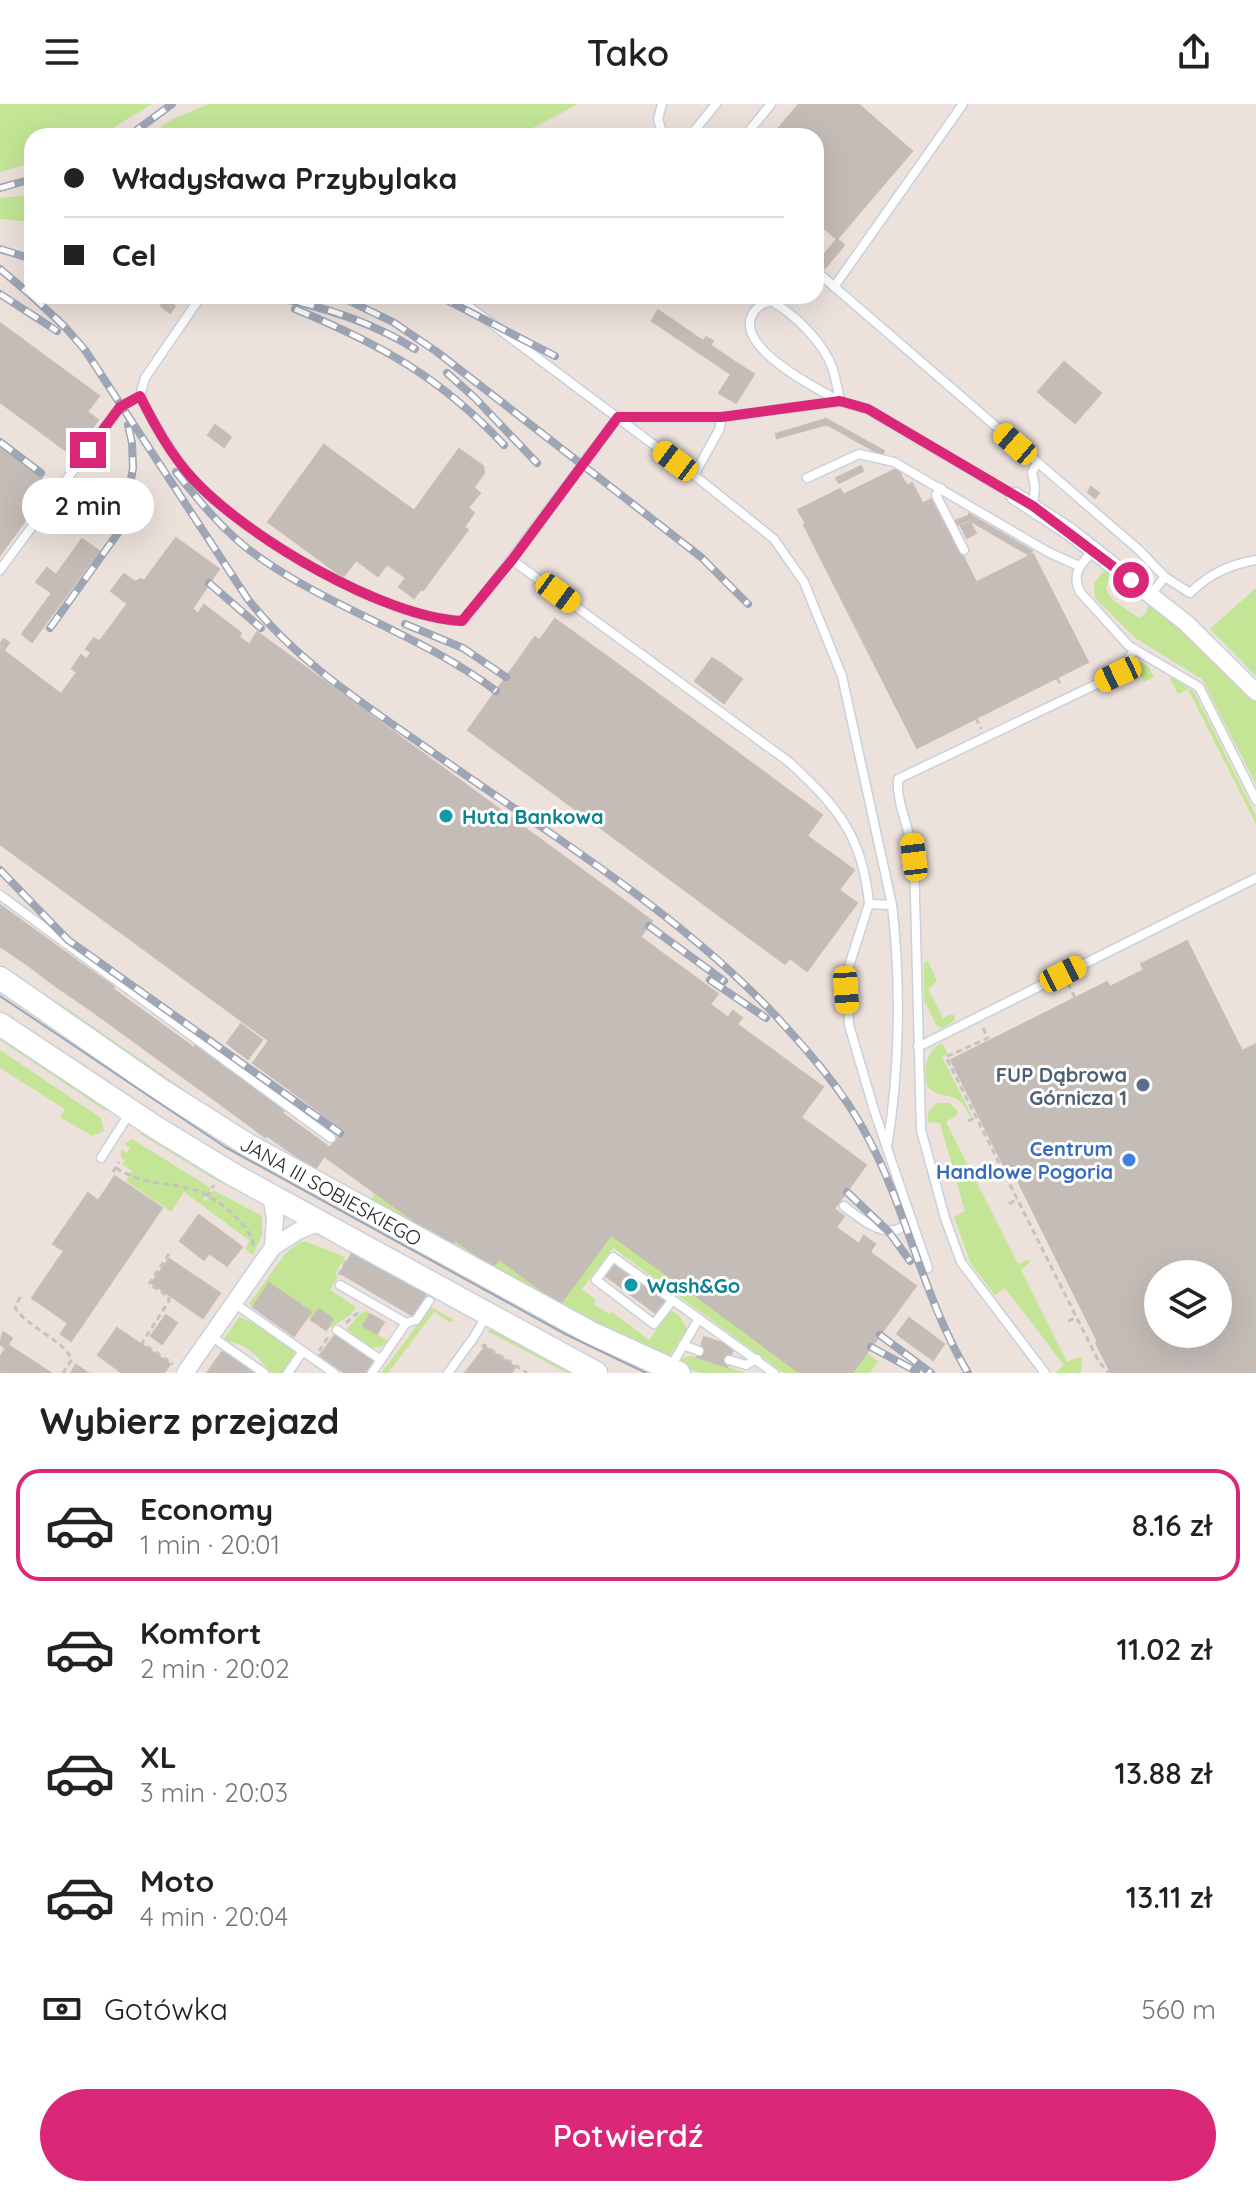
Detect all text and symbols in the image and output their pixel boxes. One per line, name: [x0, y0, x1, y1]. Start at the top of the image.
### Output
icon: menu: [40, 30, 84, 74]
text: Tako: [587, 30, 669, 75]
icon: share: [1172, 30, 1216, 74]
text: Władysława Przybylaka: [112, 159, 457, 197]
text: Cel: [112, 236, 157, 274]
car: [989, 419, 1041, 469]
route end: [70, 432, 106, 468]
car: [649, 437, 701, 485]
callout: 2 min: [22, 478, 154, 534]
text: 2 min: [54, 489, 122, 522]
route start: [1113, 562, 1149, 598]
car: [532, 569, 584, 617]
car: [1091, 653, 1145, 695]
place label: Huta Bankowa: [462, 804, 603, 829]
marker: Huta Bankowa: [437, 807, 455, 825]
car: [899, 832, 929, 882]
car: [1036, 952, 1090, 996]
car: [832, 965, 860, 1015]
place label: FUP Dąbrowa Górnicza 1: [996, 1062, 1127, 1110]
marker: FUP Dąbrowa Górnicza 1: [1134, 1076, 1152, 1094]
street label: JANA III SOBIESKIEGO: [236, 1131, 426, 1251]
place label: Centrum Handlowe Pogoria: [936, 1136, 1113, 1184]
marker: Centrum Handlowe Pogoria: [1120, 1151, 1138, 1169]
map controls: [1144, 1260, 1232, 1348]
button: layers: [1144, 1260, 1232, 1348]
place label: Wash&Go: [647, 1273, 740, 1298]
marker: Wash&Go: [622, 1276, 640, 1294]
text: Wybierz przejazd: [40, 1398, 339, 1443]
icon: car: [44, 1489, 116, 1561]
text: Economy: [140, 1490, 273, 1528]
text: 8.16 zł: [1132, 1506, 1212, 1544]
text: 1 min · 20:01: [140, 1528, 280, 1561]
icon: car: [44, 1613, 116, 1685]
text: Komfort: [140, 1614, 262, 1652]
text: 11.02 zł: [1117, 1630, 1212, 1668]
text: 2 min · 20:02: [140, 1652, 290, 1685]
icon: car: [44, 1737, 116, 1809]
text: XL: [140, 1738, 177, 1776]
text: 13.88 zł: [1115, 1754, 1212, 1792]
text: 3 min · 20:03: [140, 1776, 288, 1809]
icon: car: [44, 1861, 116, 1933]
text: Moto: [140, 1862, 214, 1900]
text: 13.11 zł: [1126, 1878, 1212, 1916]
text: 4 min · 20:04: [140, 1900, 288, 1933]
icon: cash: [40, 1987, 84, 2031]
text: Gotówka: [104, 1990, 228, 2028]
text: 560 m: [1142, 1993, 1216, 2026]
button: Potwierdź: [40, 2089, 1216, 2181]

